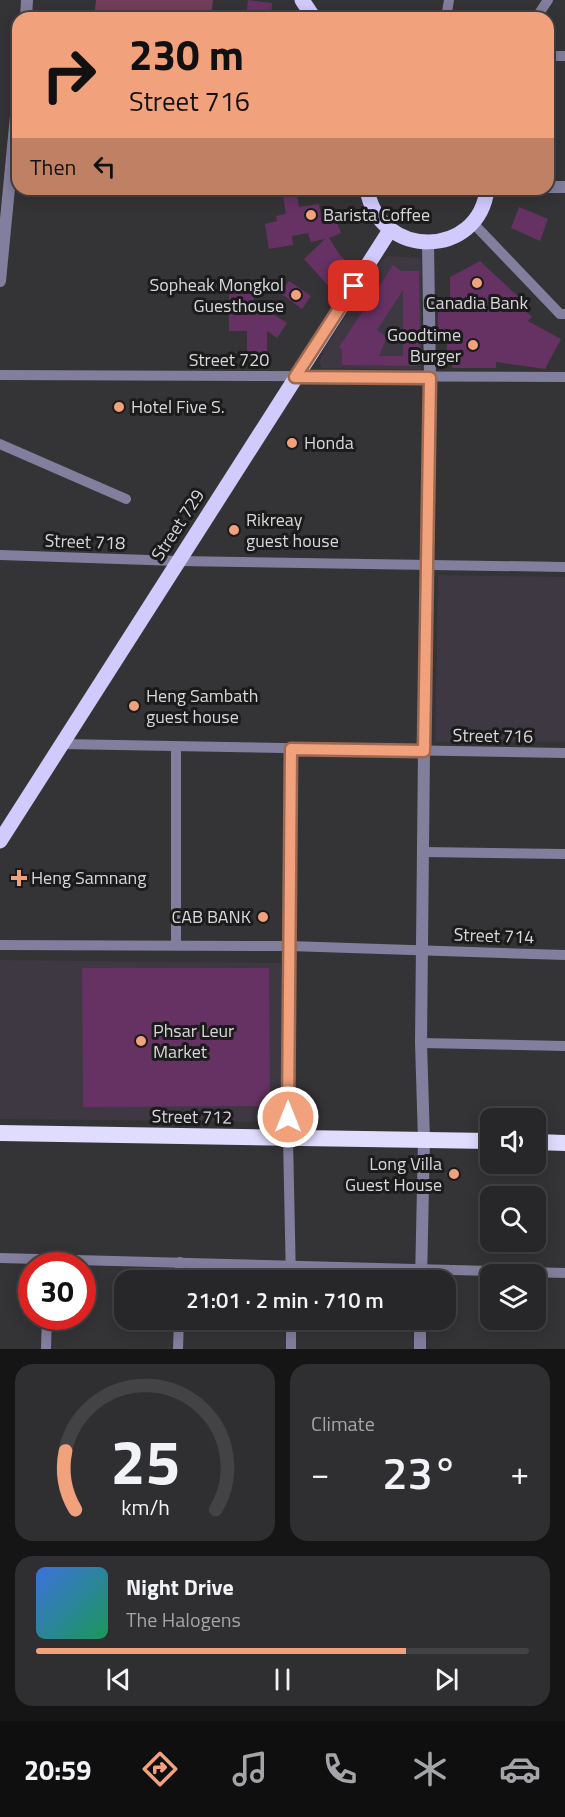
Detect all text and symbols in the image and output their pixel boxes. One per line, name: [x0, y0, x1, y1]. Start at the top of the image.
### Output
text: 230 m: [129, 22, 244, 86]
icon: right: [30, 36, 108, 114]
text: Street 716: [129, 80, 250, 121]
text: Then: [30, 150, 76, 184]
icon: left: [88, 150, 121, 183]
place label: Barista Coffee: [323, 201, 430, 228]
marker: Barista Coffee: [304, 208, 318, 222]
pin: [328, 260, 379, 311]
icon: arrive: [337, 269, 370, 302]
place label: Sopheak Mongkol Guesthouse: [149, 271, 284, 319]
marker: Canadia Bank: [470, 276, 484, 290]
marker: Sopheak Mongkol Guesthouse: [289, 288, 303, 302]
place label: Canadia Bank: [426, 289, 529, 316]
place label: Goodtime Burger: [387, 321, 461, 369]
marker: Goodtime Burger: [466, 338, 480, 352]
street label: Street 720: [189, 346, 269, 373]
place label: Hotel Five S.: [131, 393, 225, 420]
marker: Hotel Five S.: [112, 400, 126, 414]
place label: Honda: [304, 429, 354, 456]
marker: Honda: [285, 436, 299, 450]
street label: Street 729: [144, 484, 211, 566]
place label: Rikreay guest house: [246, 506, 339, 554]
marker: Rikreay guest house: [227, 523, 241, 537]
street label: Street 718: [44, 527, 126, 556]
place label: Heng Sambath guest house: [146, 682, 258, 730]
marker: Heng Sambath guest house: [127, 699, 141, 713]
street label: Street 716: [452, 721, 534, 750]
place label: Heng Samnang: [31, 864, 146, 891]
marker: Heng Samnang: [12, 871, 26, 885]
place label: CAB BANK: [171, 903, 251, 930]
marker: CAB BANK: [256, 910, 270, 924]
street label: Street 714: [453, 921, 535, 950]
place label: Phsar Leur Market: [153, 1017, 234, 1065]
marker: Phsar Leur Market: [134, 1034, 148, 1048]
position arrow: [256, 1085, 320, 1149]
street label: Street 712: [151, 1102, 233, 1131]
map controls: [480, 1108, 546, 1330]
button: sound: [480, 1108, 546, 1174]
place label: Long Villa Guest House: [345, 1150, 442, 1198]
marker: Long Villa Guest House: [447, 1167, 461, 1181]
button: search: [480, 1186, 546, 1252]
speed limit sign: 30: [18, 1252, 96, 1330]
button: layers: [480, 1264, 546, 1330]
text: 21:01 · 2 min · 710 m: [186, 1283, 384, 1317]
text: Climate: [311, 1408, 375, 1439]
text: 25: [110, 1413, 180, 1508]
text: 23°: [382, 1438, 458, 1506]
text: −: [311, 1448, 329, 1498]
text: +: [511, 1448, 529, 1498]
text: km/h: [121, 1491, 169, 1523]
text: Night Drive: [126, 1570, 234, 1604]
text: The Halogens: [126, 1604, 241, 1635]
icon: previous: [102, 1663, 135, 1696]
icon: pause: [266, 1663, 299, 1696]
icon: next: [430, 1663, 463, 1696]
icon: directions: [139, 1748, 181, 1790]
icon: music: [229, 1748, 271, 1790]
icon: phone: [319, 1748, 361, 1790]
icon: climate: [409, 1748, 451, 1790]
icon: car: [499, 1748, 541, 1790]
text: 20:59: [24, 1749, 91, 1790]

